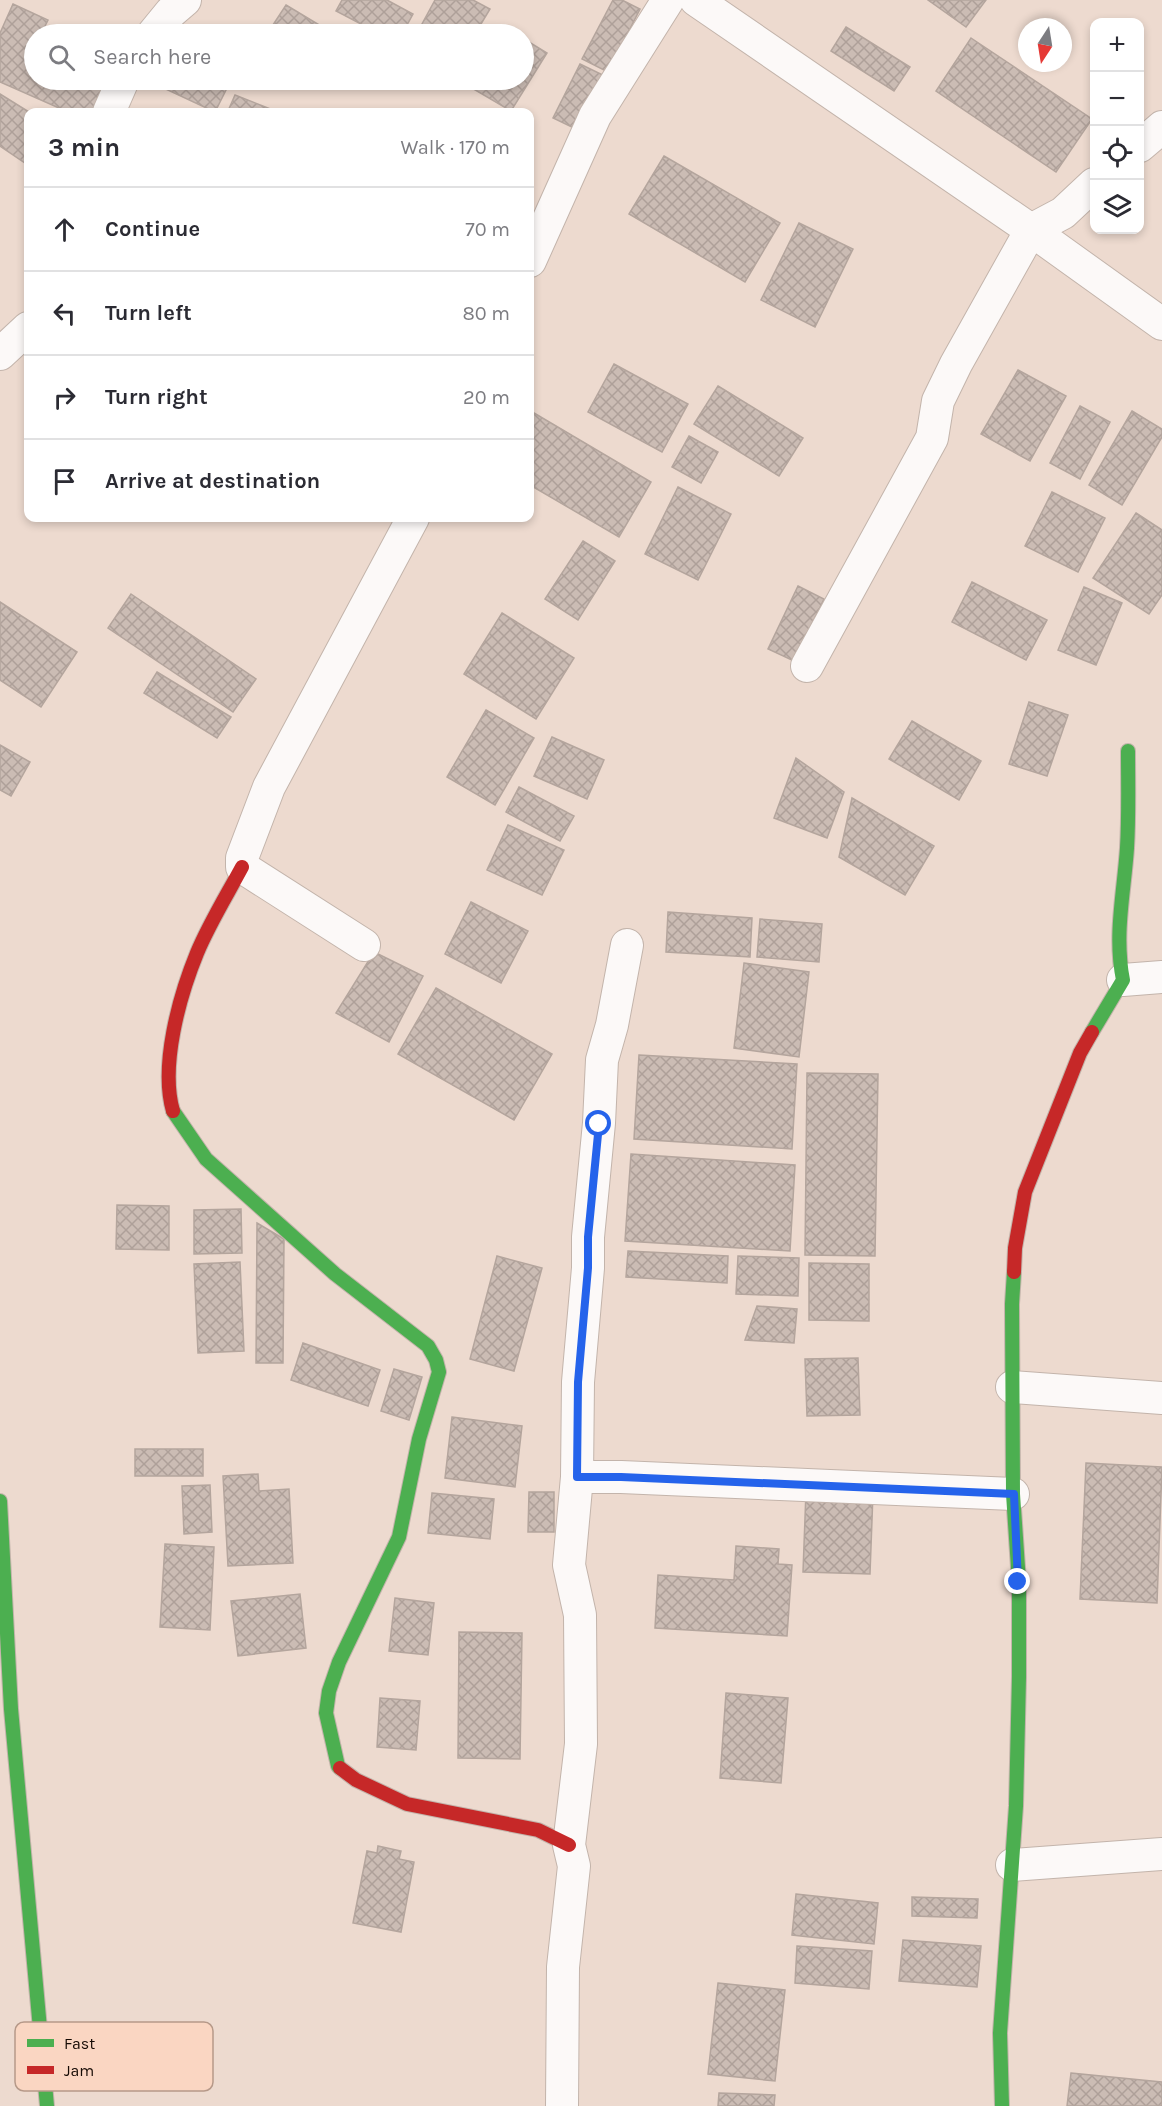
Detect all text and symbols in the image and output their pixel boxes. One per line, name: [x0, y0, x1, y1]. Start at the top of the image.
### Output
north arrow: [1018, 18, 1072, 72]
map controls: [1090, 18, 1144, 234]
button: +: [1090, 18, 1144, 72]
search box: [24, 24, 534, 90]
icon: search: [45, 41, 78, 74]
text: Search here: [93, 44, 211, 70]
button: −: [1090, 72, 1144, 126]
button: locate: [1090, 126, 1144, 180]
text: 3 min: [48, 132, 120, 163]
text: Walk · 170 m: [400, 136, 510, 159]
button: layers: [1090, 180, 1144, 234]
icon: ahead: [48, 213, 81, 246]
text: Continue: [105, 216, 200, 242]
text: 70 m: [465, 218, 510, 241]
icon: left: [48, 297, 81, 330]
text: Turn left: [105, 300, 192, 326]
text: 80 m: [462, 302, 510, 325]
icon: right: [48, 381, 81, 414]
text: Turn right: [105, 384, 208, 410]
text: 20 m: [463, 386, 510, 409]
icon: arrive: [48, 465, 81, 498]
text: Arrive at destination: [105, 468, 320, 494]
route start: [585, 1110, 611, 1136]
route end: [1004, 1568, 1030, 1594]
legend: [15, 2022, 213, 2091]
text: Fast: [64, 2034, 95, 2053]
text: Jam: [64, 2061, 94, 2080]

